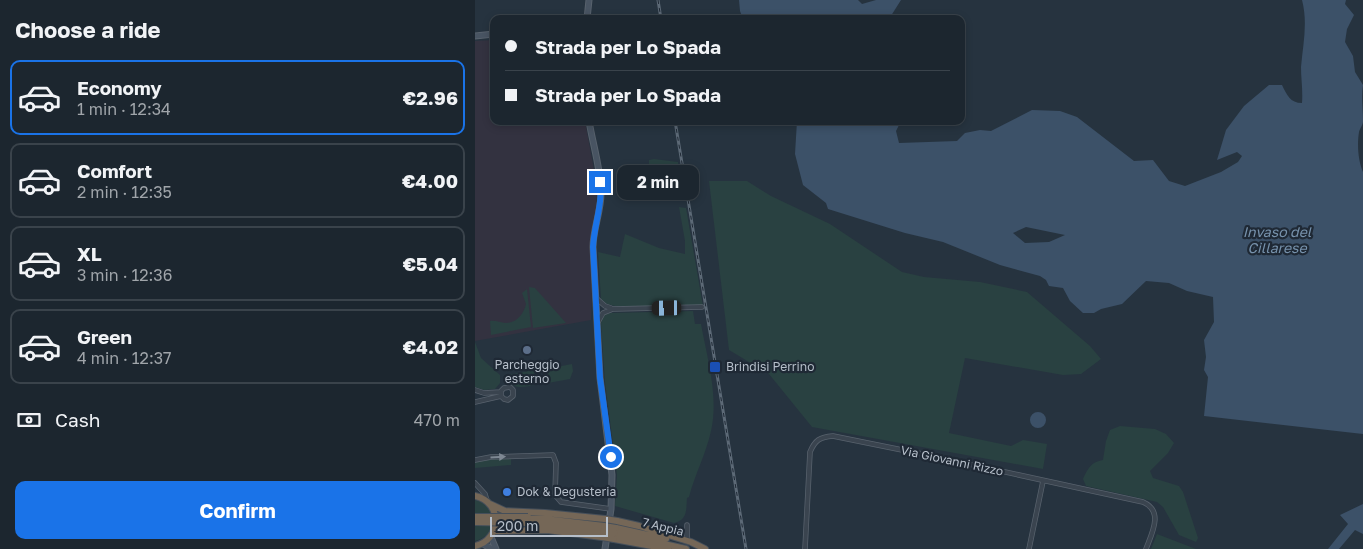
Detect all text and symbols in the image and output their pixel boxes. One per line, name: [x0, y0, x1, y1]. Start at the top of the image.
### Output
text: Choose a ride: [15, 16, 161, 43]
text: Strada per Lo Spada: [535, 35, 721, 58]
icon: car: [17, 75, 62, 120]
text: Economy: [77, 76, 162, 99]
text: Strada per Lo Spada: [535, 83, 721, 106]
text: €2.96: [403, 86, 458, 109]
text: 1 min · 12:34: [77, 99, 171, 119]
icon: car: [17, 158, 62, 203]
text: Comfort: [77, 159, 152, 182]
callout: 2 min: [617, 164, 700, 200]
text: €4.00: [402, 169, 458, 192]
route end: [589, 171, 611, 193]
text: 2 min: [637, 172, 679, 192]
text: 2 min · 12:35: [77, 182, 172, 202]
water label: Invaso del Cillarese: [1243, 223, 1312, 256]
icon: car: [17, 241, 62, 286]
text: XL: [77, 242, 102, 265]
text: €5.04: [403, 252, 458, 275]
text: 3 min · 12:36: [77, 265, 172, 285]
car: [651, 300, 682, 316]
icon: car: [17, 324, 62, 369]
text: Green: [77, 325, 132, 348]
text: €4.02: [403, 335, 458, 358]
marker: Parcheggio esterno: [521, 344, 533, 356]
text: 4 min · 12:37: [77, 348, 172, 368]
place label: Parcheggio esterno: [494, 357, 560, 386]
place label: Brindisi Perrino: [726, 359, 814, 374]
marker: Brindisi Perrino: [708, 360, 722, 374]
icon: cash: [15, 406, 43, 434]
text: Cash: [55, 408, 100, 431]
text: 470 m: [414, 410, 460, 430]
street label: Via Giovanni Rizzo: [899, 442, 1005, 479]
route start: [600, 446, 622, 468]
one-way arrow: [490, 452, 506, 460]
button: Confirm: [15, 481, 460, 539]
place label: Dok & Degusteria: [517, 484, 616, 499]
marker: Dok & Degusteria: [501, 486, 513, 498]
scale bar: [490, 514, 607, 537]
street label: 7 Appia: [641, 514, 685, 539]
text: 200 m: [497, 517, 538, 534]

